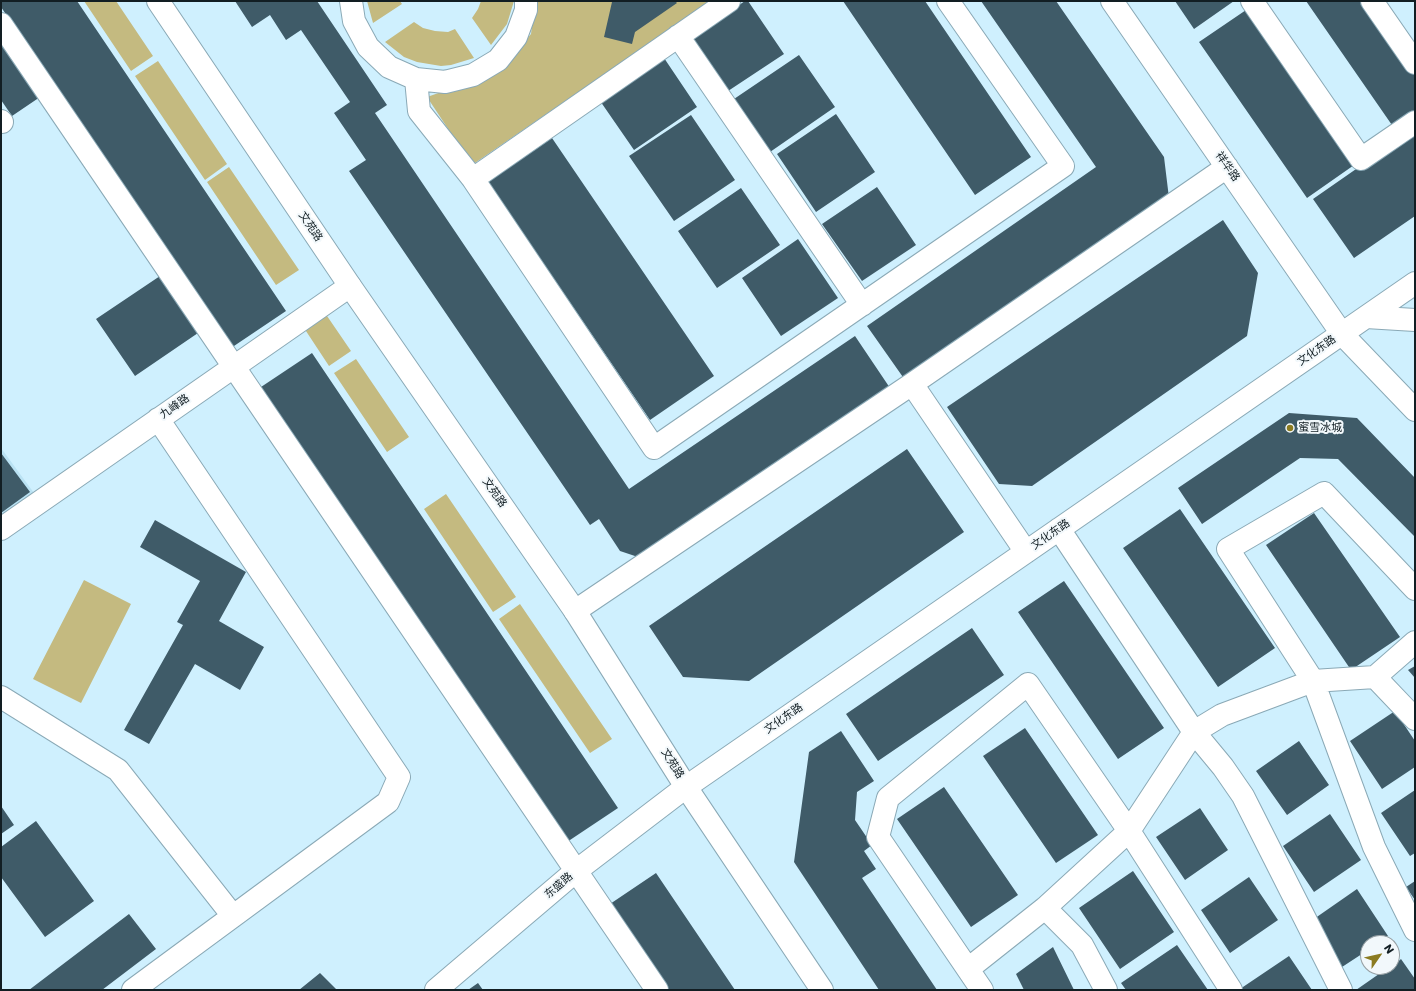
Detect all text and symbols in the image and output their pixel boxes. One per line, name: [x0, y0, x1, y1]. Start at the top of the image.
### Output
street label: 祥华路: [1212, 150, 1242, 184]
street label: 文苑路: [295, 210, 325, 244]
street label: 文化东路: [1295, 333, 1339, 369]
street label: 九峰路: [158, 392, 192, 422]
place label: 蜜雪冰城: [1298, 421, 1342, 435]
marker: 蜜雪冰城: [1285, 423, 1295, 433]
street label: 文苑路: [479, 476, 509, 510]
street label: 文化东路: [1029, 517, 1073, 553]
street label: 文化东路: [762, 701, 806, 737]
street label: 文苑路: [658, 747, 686, 781]
street label: 东盛路: [542, 870, 576, 902]
north arrow: [1360, 935, 1400, 975]
text: N: [1380, 941, 1398, 957]

